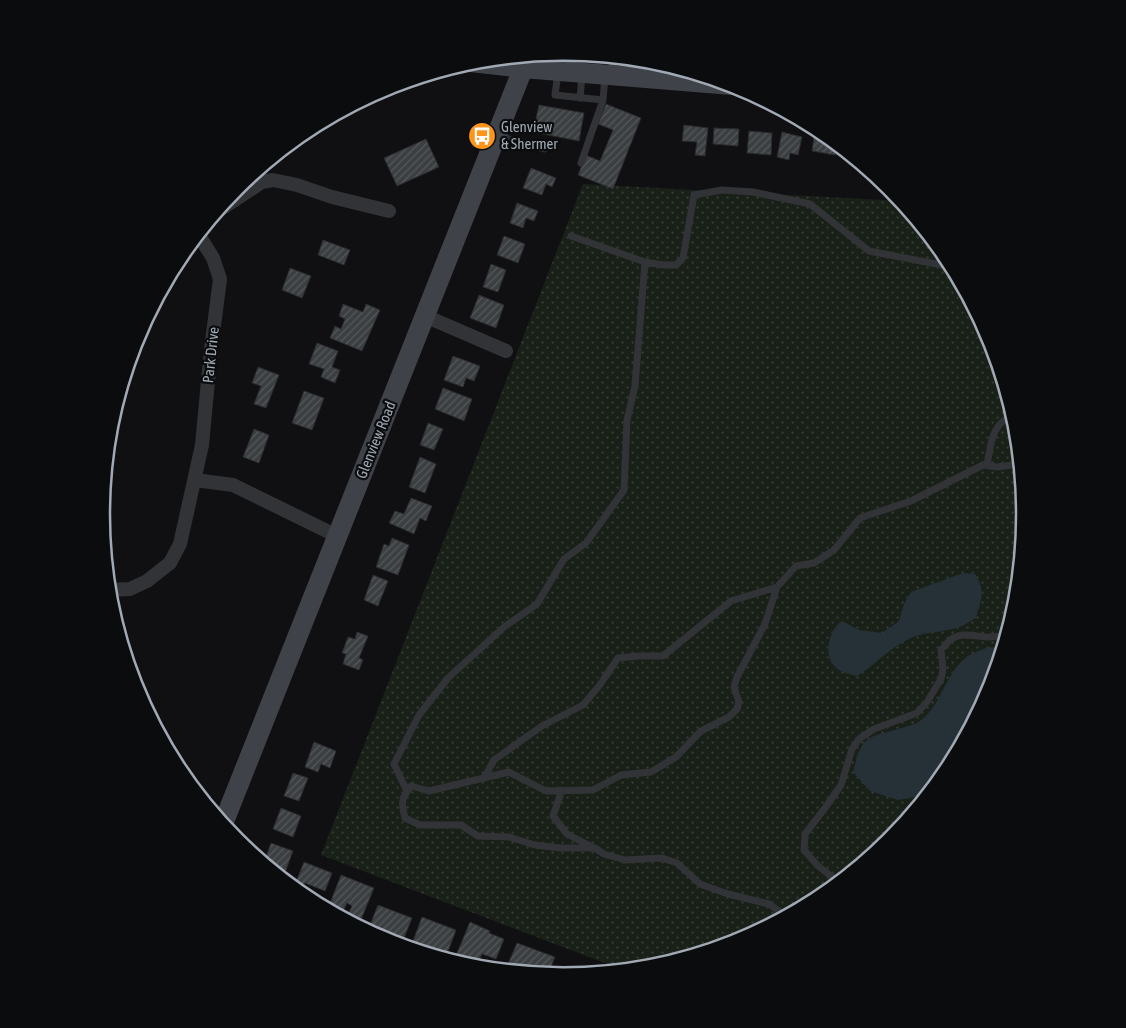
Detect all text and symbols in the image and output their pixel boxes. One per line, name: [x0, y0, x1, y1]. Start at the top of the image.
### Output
place label: Glenview & Shermer: [501, 118, 558, 152]
bus stop icon: Glenview & Shermer: [467, 121, 497, 151]
street label: Park Drive: [199, 326, 222, 384]
street label: Glenview Road: [352, 399, 399, 481]

